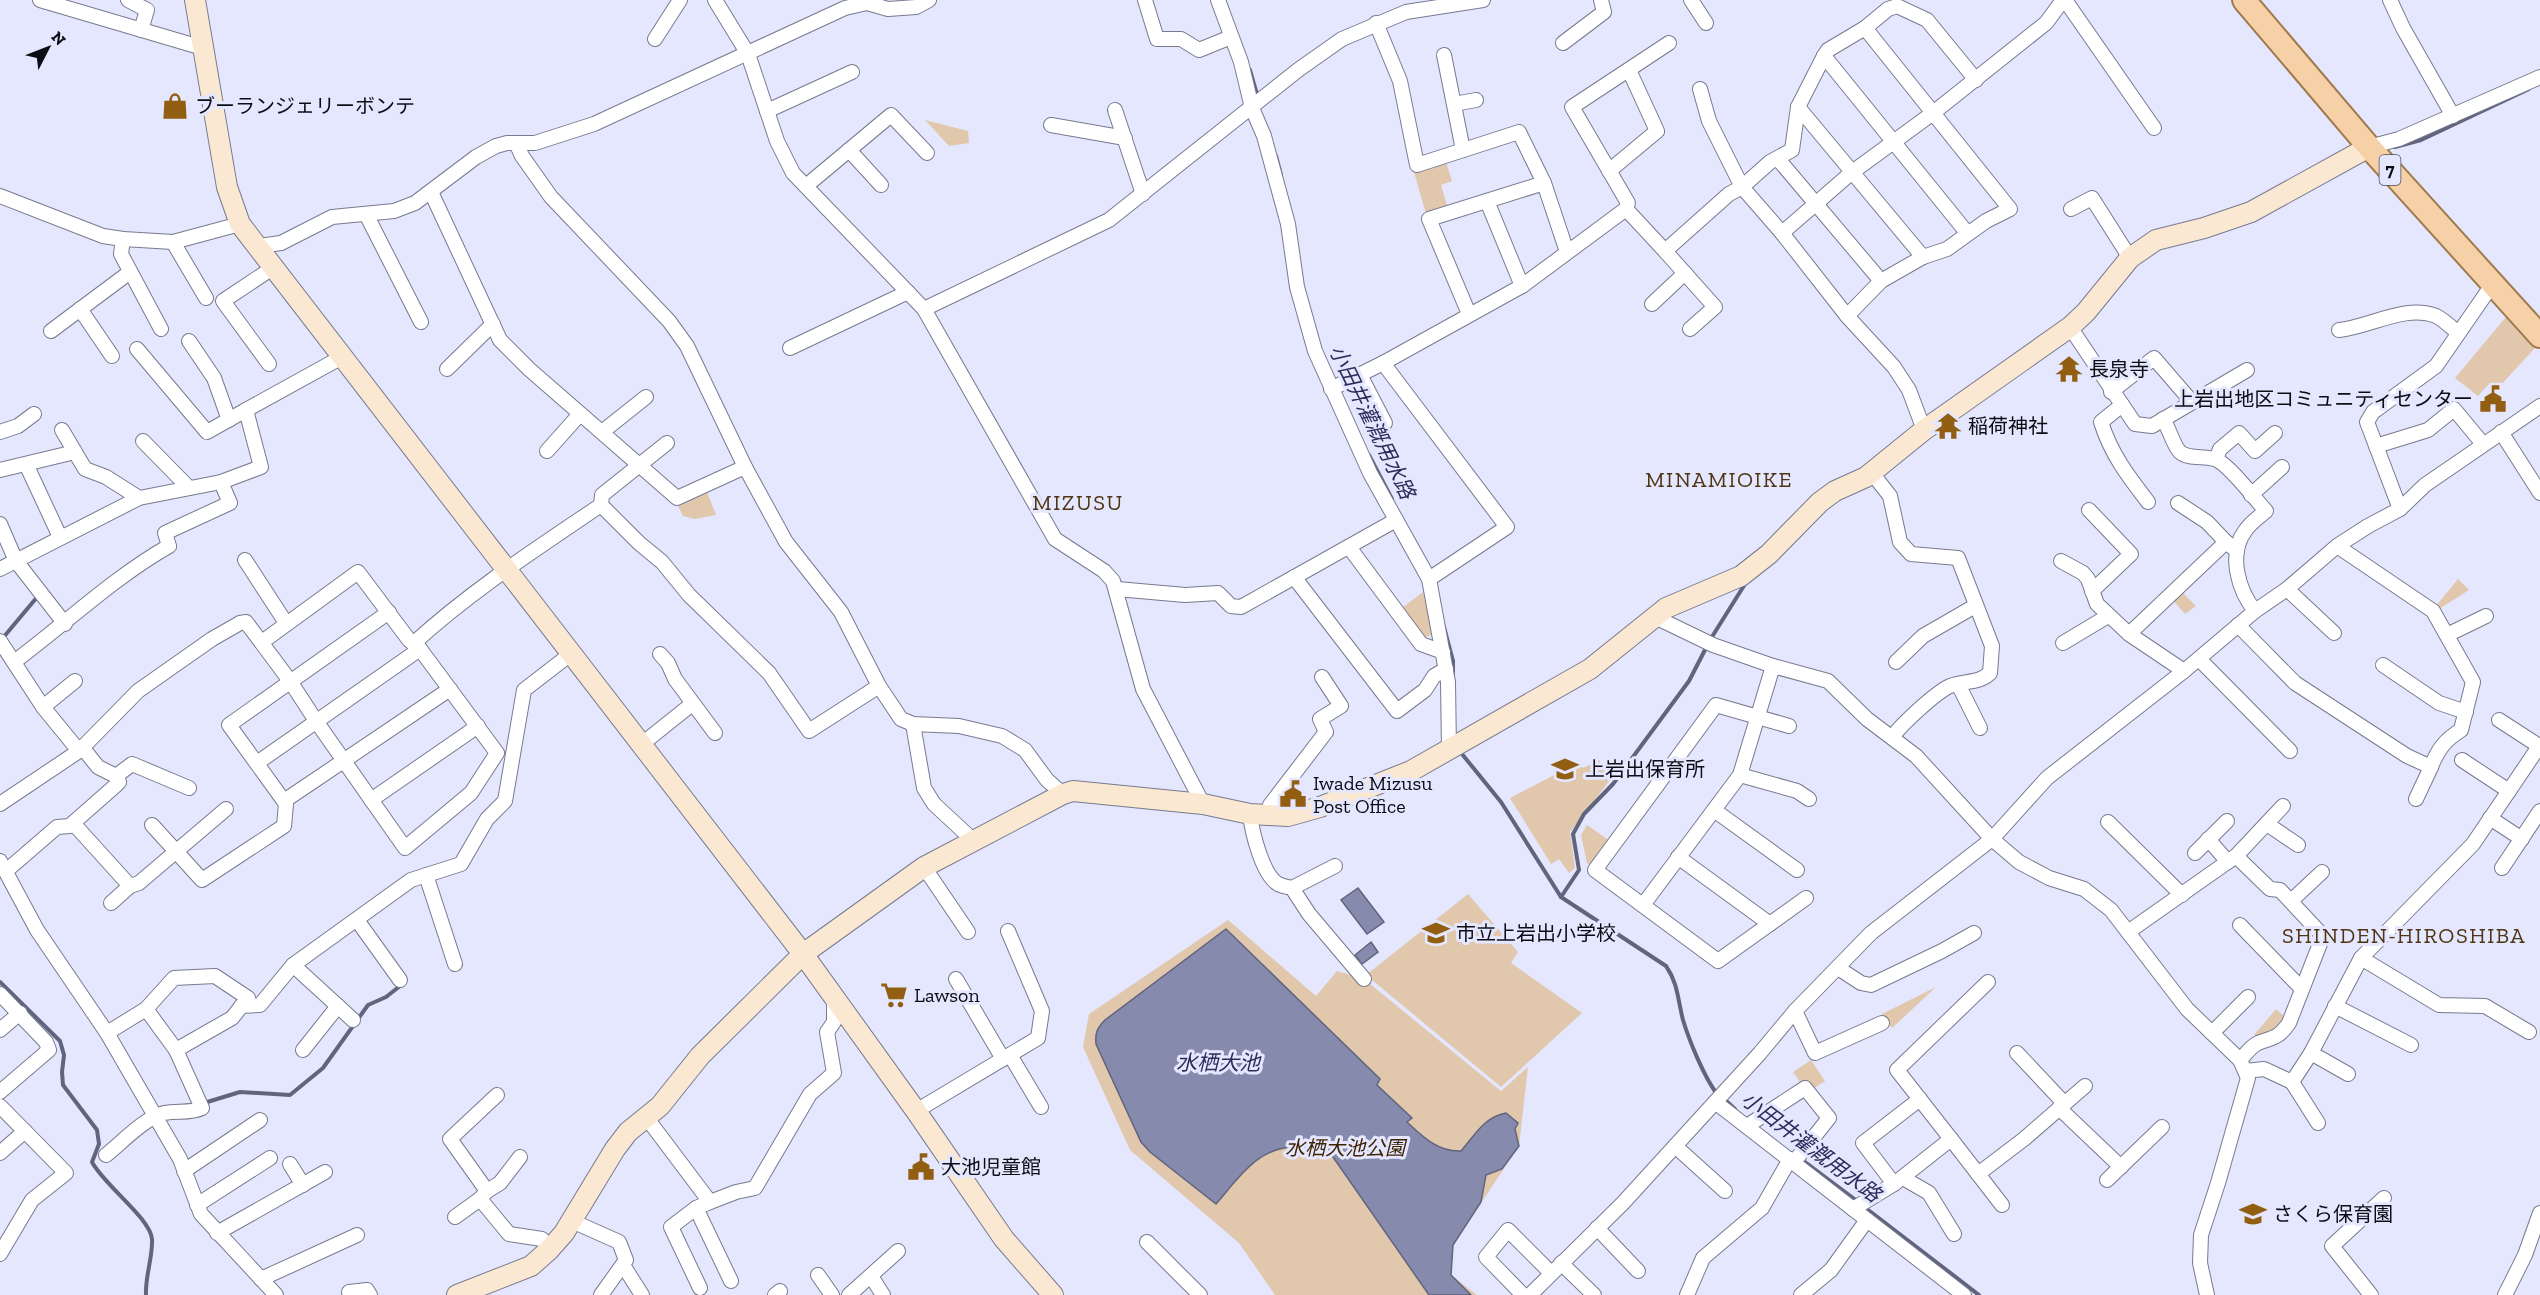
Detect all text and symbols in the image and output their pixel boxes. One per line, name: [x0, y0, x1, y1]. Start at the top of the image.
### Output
north arrow: [18, 18, 78, 78]
text: N: [48, 27, 70, 49]
shop icon: ブーランジェリーボンテ: [160, 91, 190, 121]
place label: ブーランジェリーボンテ: [195, 94, 415, 118]
road number: 7: [2380, 155, 2400, 185]
water label: 小田井灌漑用水路: [1324, 341, 1421, 505]
temple icon: 長泉寺: [2054, 354, 2084, 384]
place label: 長泉寺: [2089, 357, 2149, 381]
public building icon: 上岩出地区コミュニティセンター: [2478, 384, 2508, 414]
place label: 上岩出地区コミュニティセンター: [2174, 387, 2473, 411]
temple icon: 稲荷神社: [1933, 411, 1963, 441]
place label: 稲荷神社: [1968, 414, 2048, 438]
district label: MINAMIOIKE: [1645, 466, 1793, 493]
district label: MIZUSU: [1032, 489, 1124, 516]
school or university icon: 上岩出保育所: [1550, 754, 1580, 784]
place label: 上岩出保育所: [1585, 757, 1705, 781]
place label: Iwade Mizusu Post Office: [1313, 771, 1432, 818]
public building icon: Iwade Mizusu Post Office: [1278, 779, 1308, 809]
school or university icon: 市立上岩出小学校: [1421, 918, 1451, 948]
place label: 市立上岩出小学校: [1456, 921, 1616, 945]
district label: SHINDEN-HIROSHIBA: [2282, 922, 2526, 949]
supermarket icon: Lawson: [879, 980, 909, 1010]
place label: Lawson: [914, 983, 980, 1007]
water label: 水栖大池: [1176, 1050, 1262, 1075]
water label: 小田井灌漑用水路: [1737, 1086, 1888, 1208]
park label: 水栖大池公園: [1285, 1136, 1408, 1160]
public building icon: 大池児童館: [906, 1152, 936, 1182]
place label: 大池児童館: [941, 1155, 1041, 1179]
school or university icon: さくら保育園: [2238, 1199, 2268, 1229]
place label: さくら保育園: [2273, 1202, 2393, 1226]

